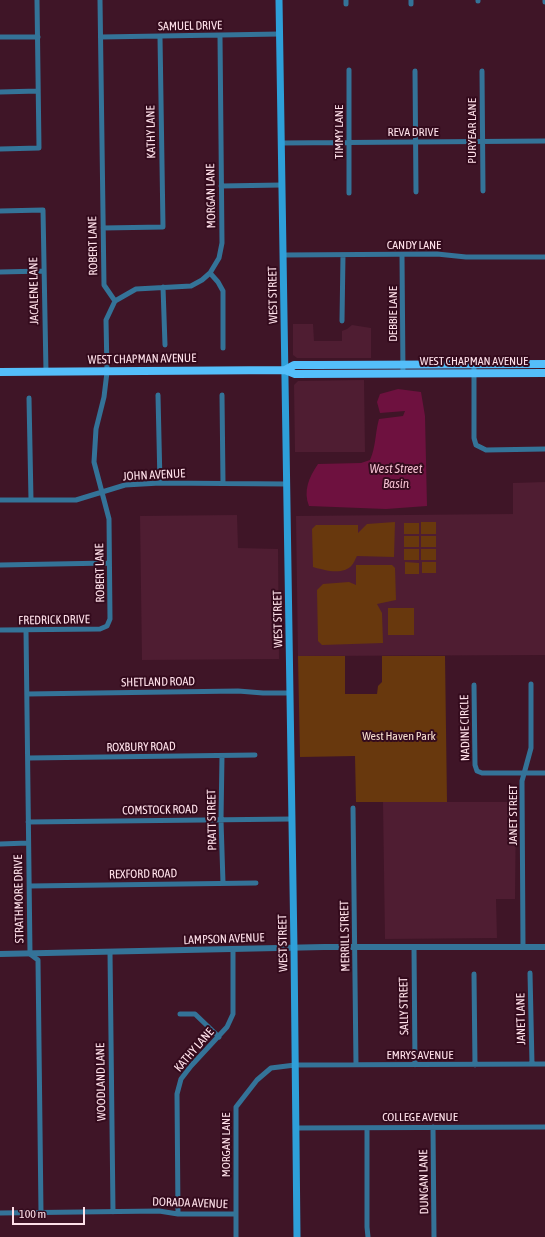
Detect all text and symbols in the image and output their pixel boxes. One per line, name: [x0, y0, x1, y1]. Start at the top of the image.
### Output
street label: SAMUEL DRIVE: [158, 18, 222, 34]
street label: PURYEAR LANE: [465, 98, 479, 164]
street label: KATHY LANE: [143, 105, 159, 159]
street label: TIMMY LANE: [332, 105, 346, 159]
street label: REVA DRIVE: [387, 125, 439, 139]
street label: MORGAN LANE: [203, 164, 219, 228]
street label: ROBERT LANE: [85, 216, 101, 276]
street label: CANDY LANE: [387, 238, 441, 252]
street label: JACALENE LANE: [26, 257, 42, 325]
street label: WEST STREET: [265, 266, 281, 324]
street label: DEBBIE LANE: [386, 286, 400, 342]
street label: WEST CHAPMAN AVENUE: [88, 351, 196, 367]
street label: WEST CHAPMAN AVENUE: [420, 354, 528, 368]
water label: West Street Basin: [370, 461, 422, 492]
street label: JOHN AVENUE: [122, 466, 186, 484]
street label: ROBERT LANE: [92, 543, 108, 603]
street label: WEST STREET: [270, 590, 286, 648]
street label: FREDRICK DRIVE: [18, 612, 90, 628]
street label: SHETLAND ROAD: [121, 674, 195, 690]
street label: NADINE CIRCLE: [457, 695, 473, 761]
park label: West Haven Park: [362, 729, 436, 743]
street label: ROXBURY ROAD: [106, 739, 176, 755]
street label: JANET STREET: [506, 785, 520, 845]
street label: PRATT STREET: [204, 789, 220, 851]
street label: COMSTOCK ROAD: [122, 802, 198, 818]
street label: STRATHMORE DRIVE: [11, 855, 27, 943]
street label: REXFORD ROAD: [109, 866, 177, 882]
street label: MERRILL STREET: [337, 900, 353, 972]
street label: WEST STREET: [275, 914, 291, 972]
street label: LAMPSON AVENUE: [183, 930, 265, 948]
street label: SALLY STREET: [396, 977, 412, 1035]
street label: JANET LANE: [513, 993, 529, 1045]
street label: KATHY LANE: [171, 1025, 217, 1075]
street label: WOODLAND LANE: [93, 1043, 109, 1121]
street label: EMRYS AVENUE: [387, 1048, 453, 1062]
street label: COLLEGE AVENUE: [382, 1110, 458, 1124]
street label: MORGAN LANE: [219, 1113, 233, 1177]
street label: DUNGAN LANE: [416, 1150, 432, 1214]
street label: DORADA AVENUE: [152, 1194, 228, 1212]
scale bar: [14, 1199, 87, 1225]
text: 100 m: [19, 1207, 46, 1221]

